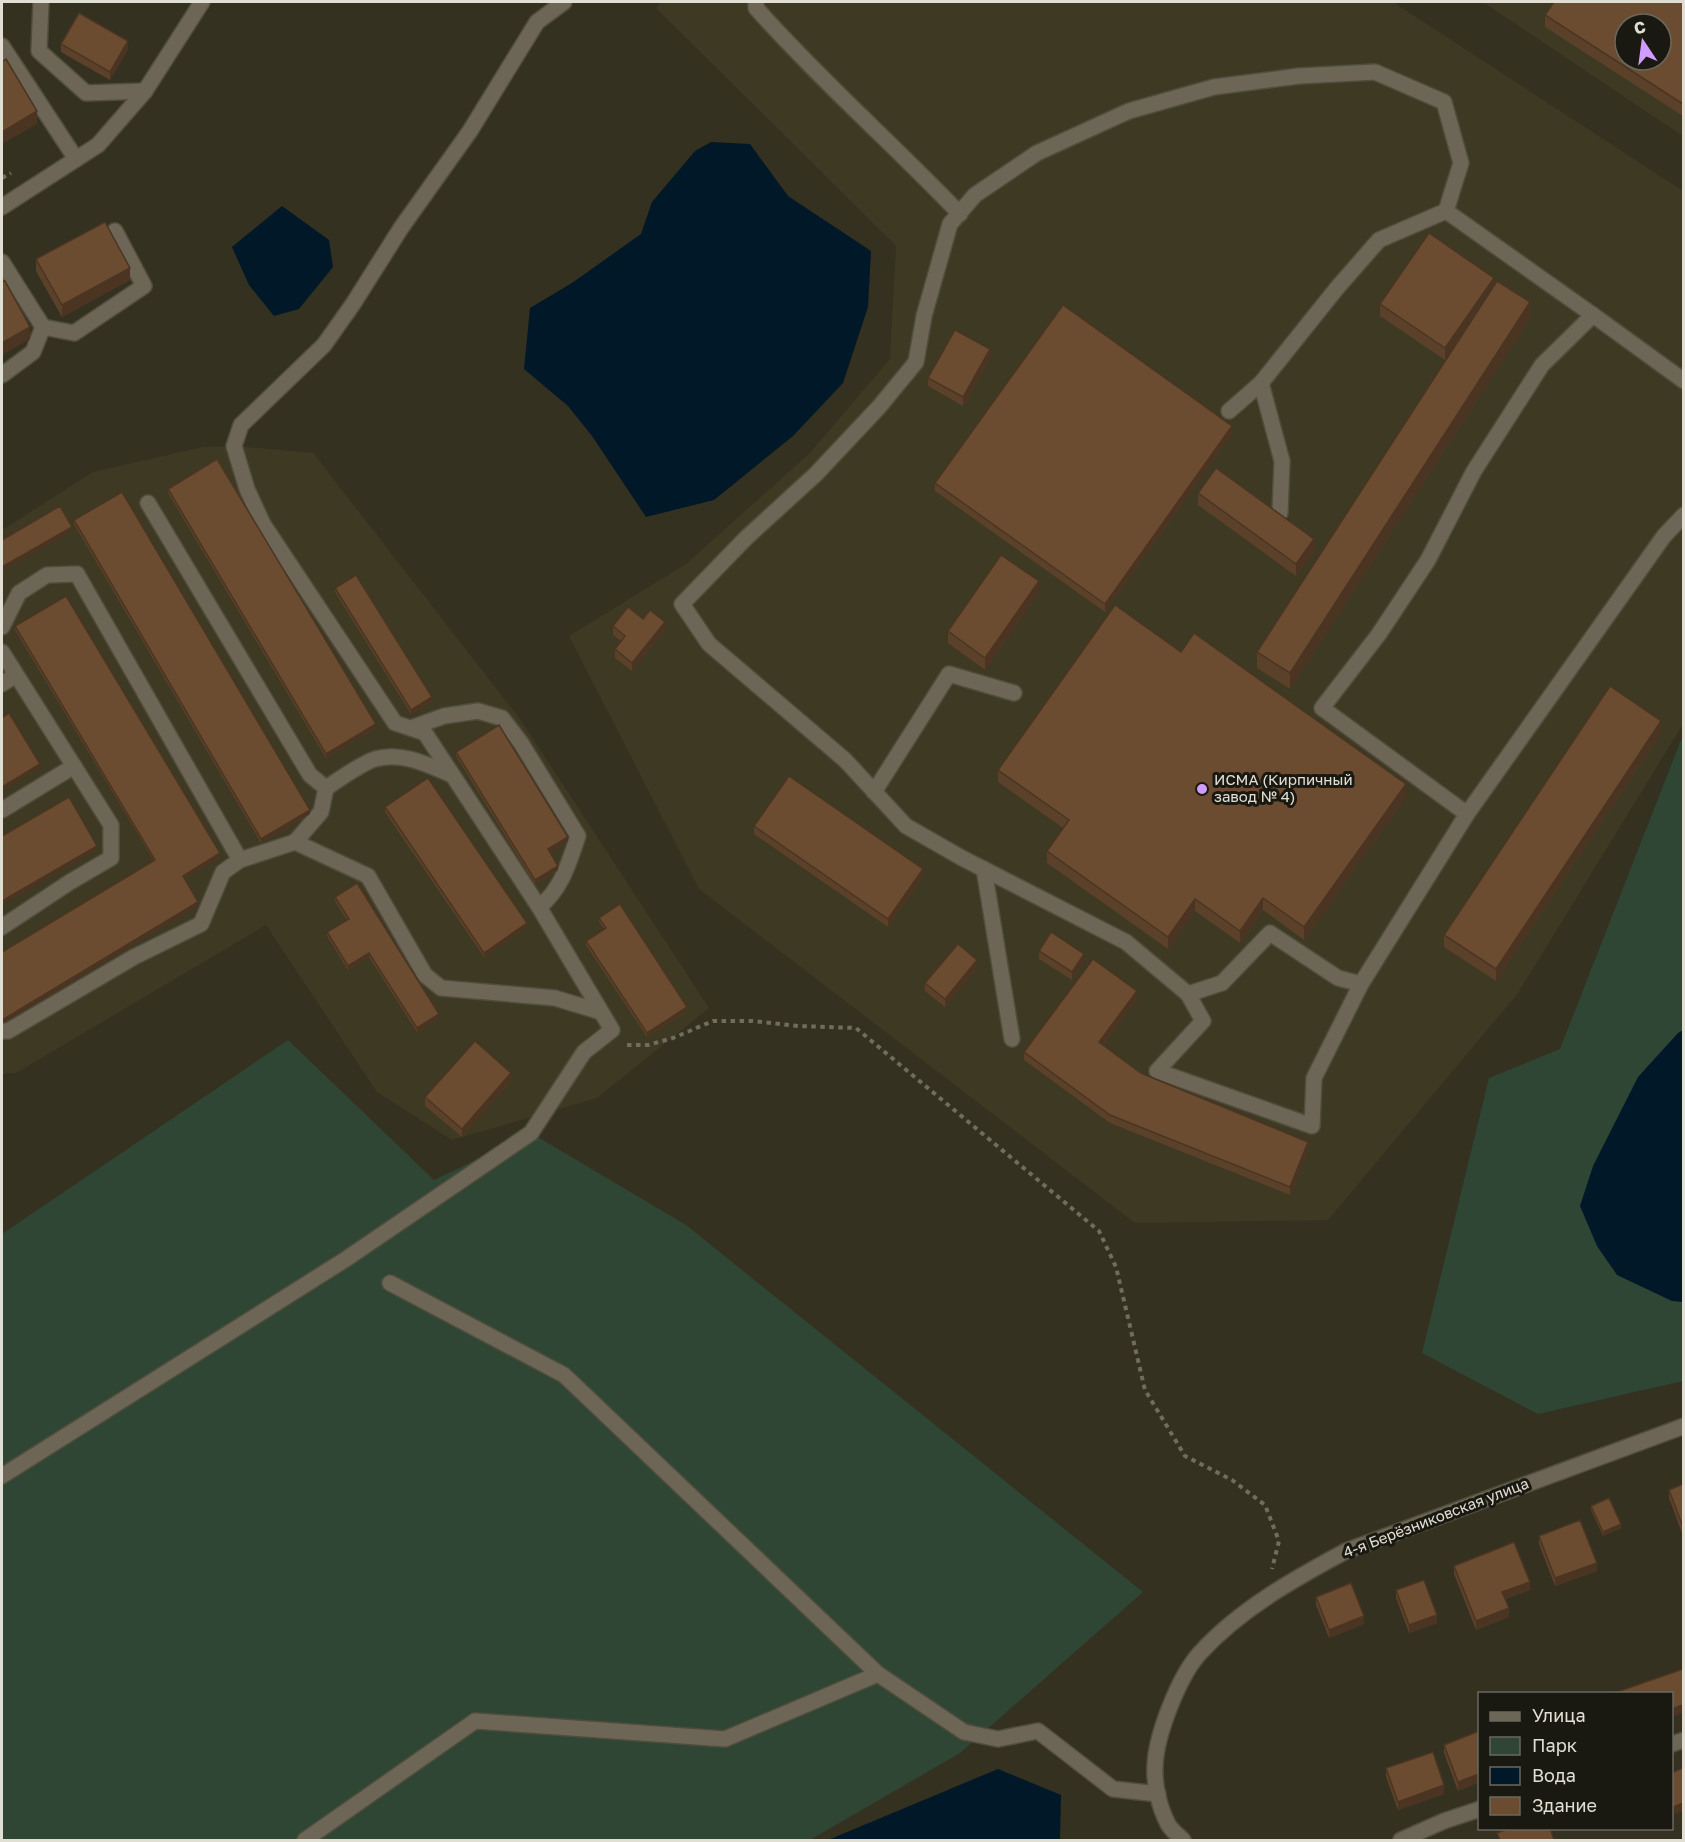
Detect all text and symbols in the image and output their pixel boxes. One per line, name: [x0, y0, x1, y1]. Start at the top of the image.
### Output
north arrow: [1613, 12, 1673, 72]
text: С: [1632, 16, 1647, 38]
place label: ИСМА (Кирпичный завод № 4): [1214, 770, 1353, 805]
marker: ИСМА (Кирпичный завод № 4): [1195, 782, 1209, 796]
street label: 4-я Берёзниковская улица: [1340, 1473, 1531, 1561]
legend: [1478, 1692, 1673, 1830]
text: Улица: [1532, 1704, 1586, 1726]
text: Парк: [1532, 1734, 1577, 1756]
text: Вода: [1532, 1764, 1576, 1786]
text: Здание: [1532, 1794, 1597, 1816]

